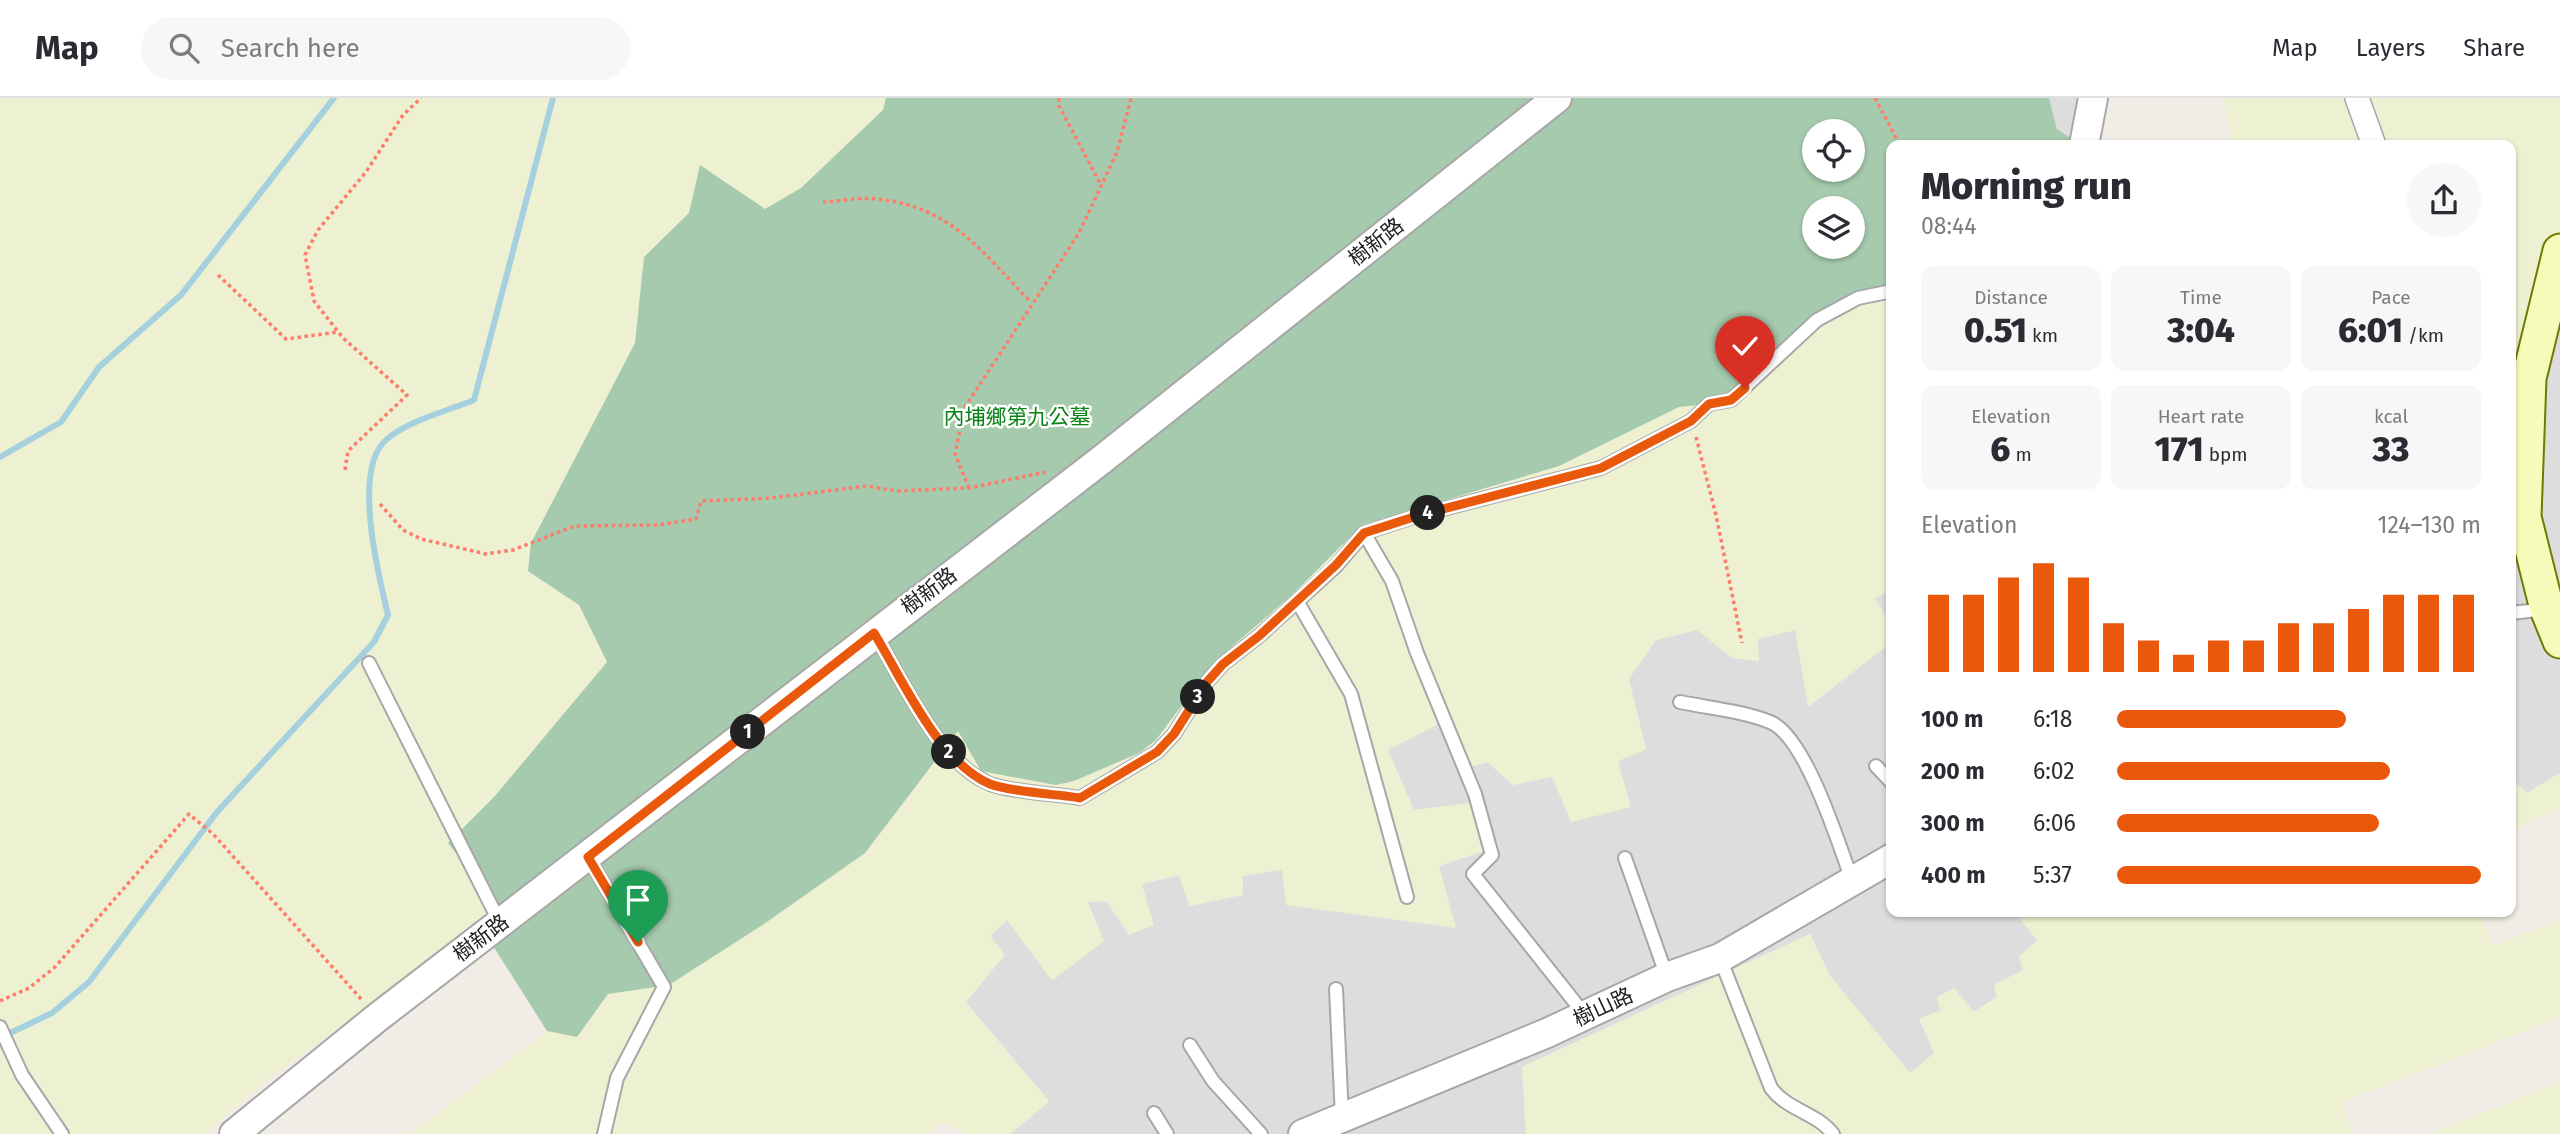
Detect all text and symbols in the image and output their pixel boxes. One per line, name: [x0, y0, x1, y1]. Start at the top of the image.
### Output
search box: [141, 17, 631, 80]
text: Map: [35, 28, 99, 68]
icon: search: [165, 29, 203, 67]
text: Search here: [221, 33, 360, 64]
text: Map: [2272, 34, 2318, 62]
text: Layers: [2356, 34, 2425, 62]
text: Share: [2463, 34, 2525, 62]
map controls: [1802, 119, 1865, 259]
button: locate: [1802, 119, 1865, 182]
text: Morning run: [1921, 163, 2132, 209]
button: share: [2407, 163, 2481, 237]
button: layers: [1802, 196, 1865, 259]
street label: 樹新路: [1343, 212, 1409, 272]
text: 08:44: [1921, 212, 1976, 240]
text: Distance: [1974, 286, 2048, 309]
text: Time: [2180, 286, 2222, 309]
text: Pace: [2371, 286, 2411, 309]
text: 0.51: [1964, 309, 2027, 351]
text: 3:04: [2167, 309, 2235, 351]
text: 6:01: [2338, 309, 2403, 351]
pin: [1715, 316, 1775, 388]
text: km: [2027, 324, 2058, 347]
text: /km: [2403, 324, 2444, 347]
icon: check: [1726, 327, 1764, 365]
park label: 內埔鄉第九公墓: [944, 404, 1091, 430]
text: Elevation: [1971, 405, 2051, 428]
text: Heart rate: [2158, 405, 2244, 428]
text: kcal: [2374, 405, 2408, 428]
text: 6: [1990, 428, 2010, 470]
text: 171: [2154, 428, 2204, 470]
text: 33: [2373, 428, 2409, 470]
text: m: [2010, 443, 2032, 466]
text: bpm: [2204, 443, 2248, 466]
pin: 4: [1410, 496, 1446, 530]
text: 4: [1422, 501, 1433, 524]
text: Elevation: [1921, 511, 2017, 539]
text: 124–130 m: [2378, 511, 2481, 539]
street label: 樹新路: [896, 562, 962, 620]
pin: 3: [1180, 680, 1216, 714]
text: 3: [1193, 685, 1202, 708]
text: 100 m: [1921, 705, 1983, 733]
text: 6:18: [2033, 705, 2073, 733]
pin: 1: [730, 714, 766, 750]
text: 1: [743, 720, 752, 743]
pin: 2: [932, 734, 967, 770]
text: 2: [944, 740, 953, 763]
text: 200 m: [1921, 757, 1985, 785]
text: 6:02: [2033, 757, 2075, 785]
text: 300 m: [1921, 809, 1985, 837]
text: 6:06: [2033, 809, 2076, 837]
text: 400 m: [1921, 861, 1986, 889]
text: 5:37: [2033, 861, 2072, 889]
pin: [608, 870, 668, 942]
icon: arrive: [619, 881, 657, 919]
street label: 樹新路: [448, 909, 514, 967]
street label: 樹山路: [1569, 982, 1637, 1032]

